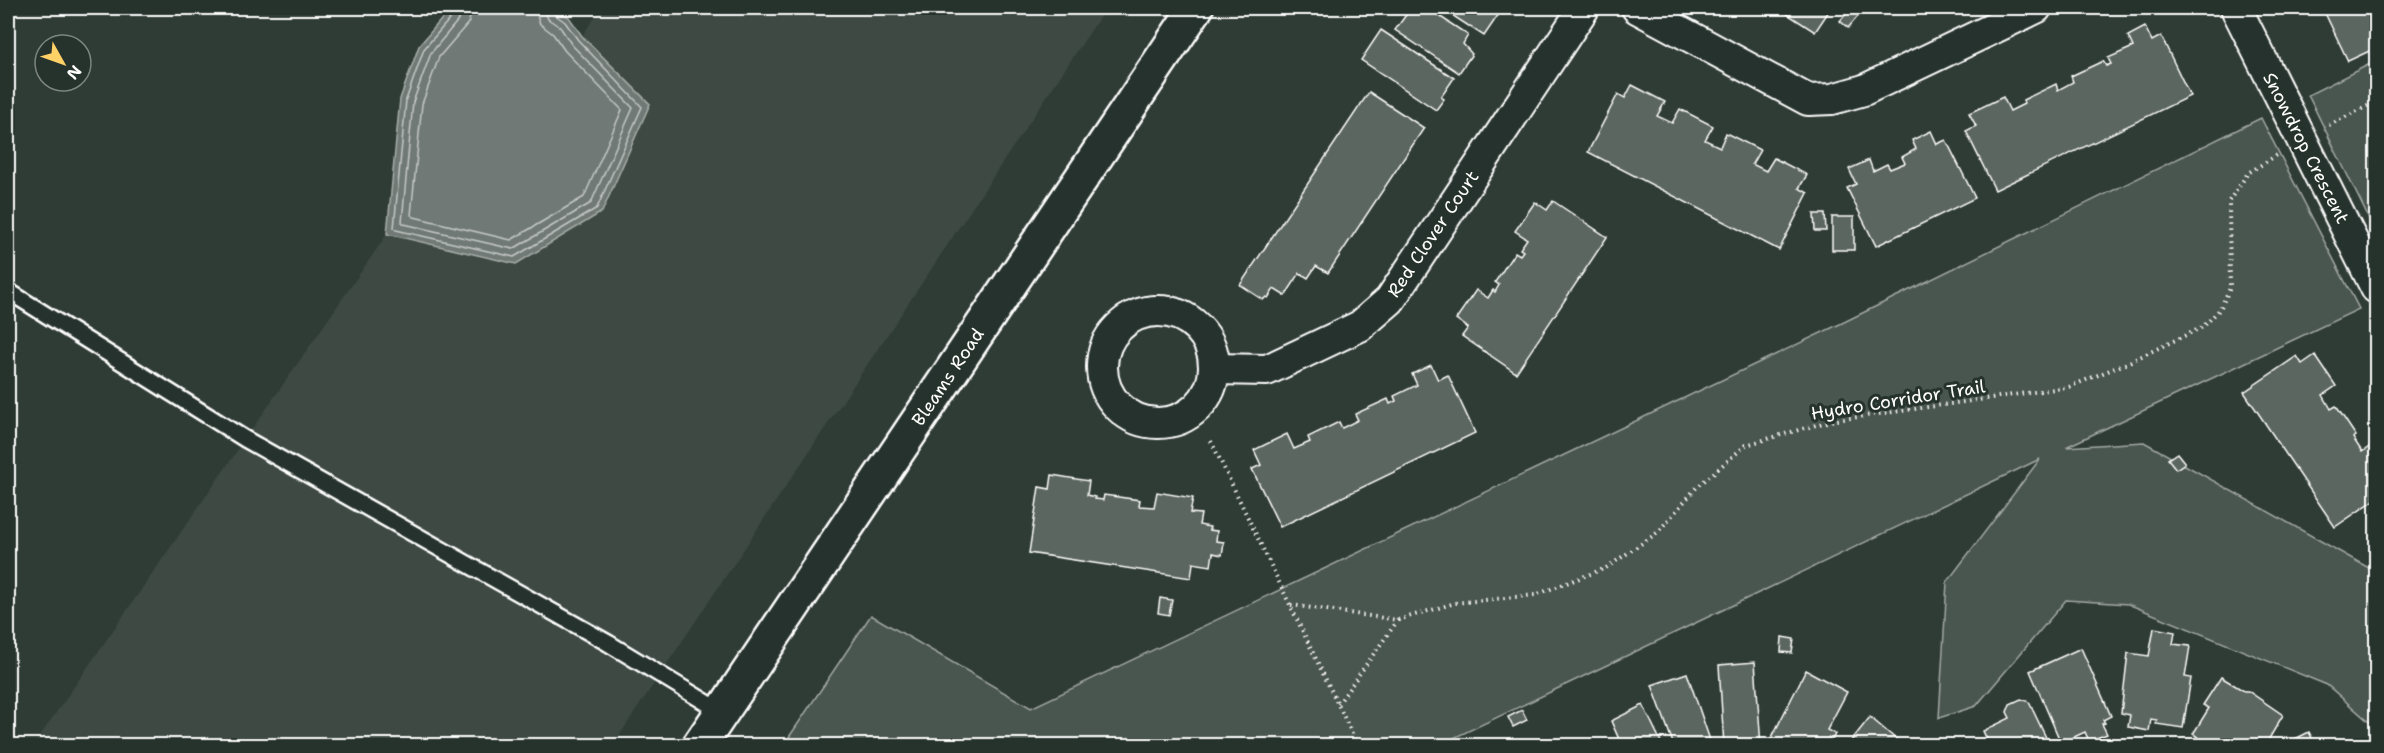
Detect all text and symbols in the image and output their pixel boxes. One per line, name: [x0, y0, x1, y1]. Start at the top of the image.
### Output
north arrow: [33, 33, 93, 93]
text: N: [62, 61, 86, 84]
street label: Snowdrop Crescent: [2257, 68, 2355, 228]
street label: Red Clover Court: [1382, 166, 1484, 302]
street label: Bleams Road: [906, 323, 990, 431]
street label: Hydro Corridor Trail: [1809, 374, 1987, 426]

